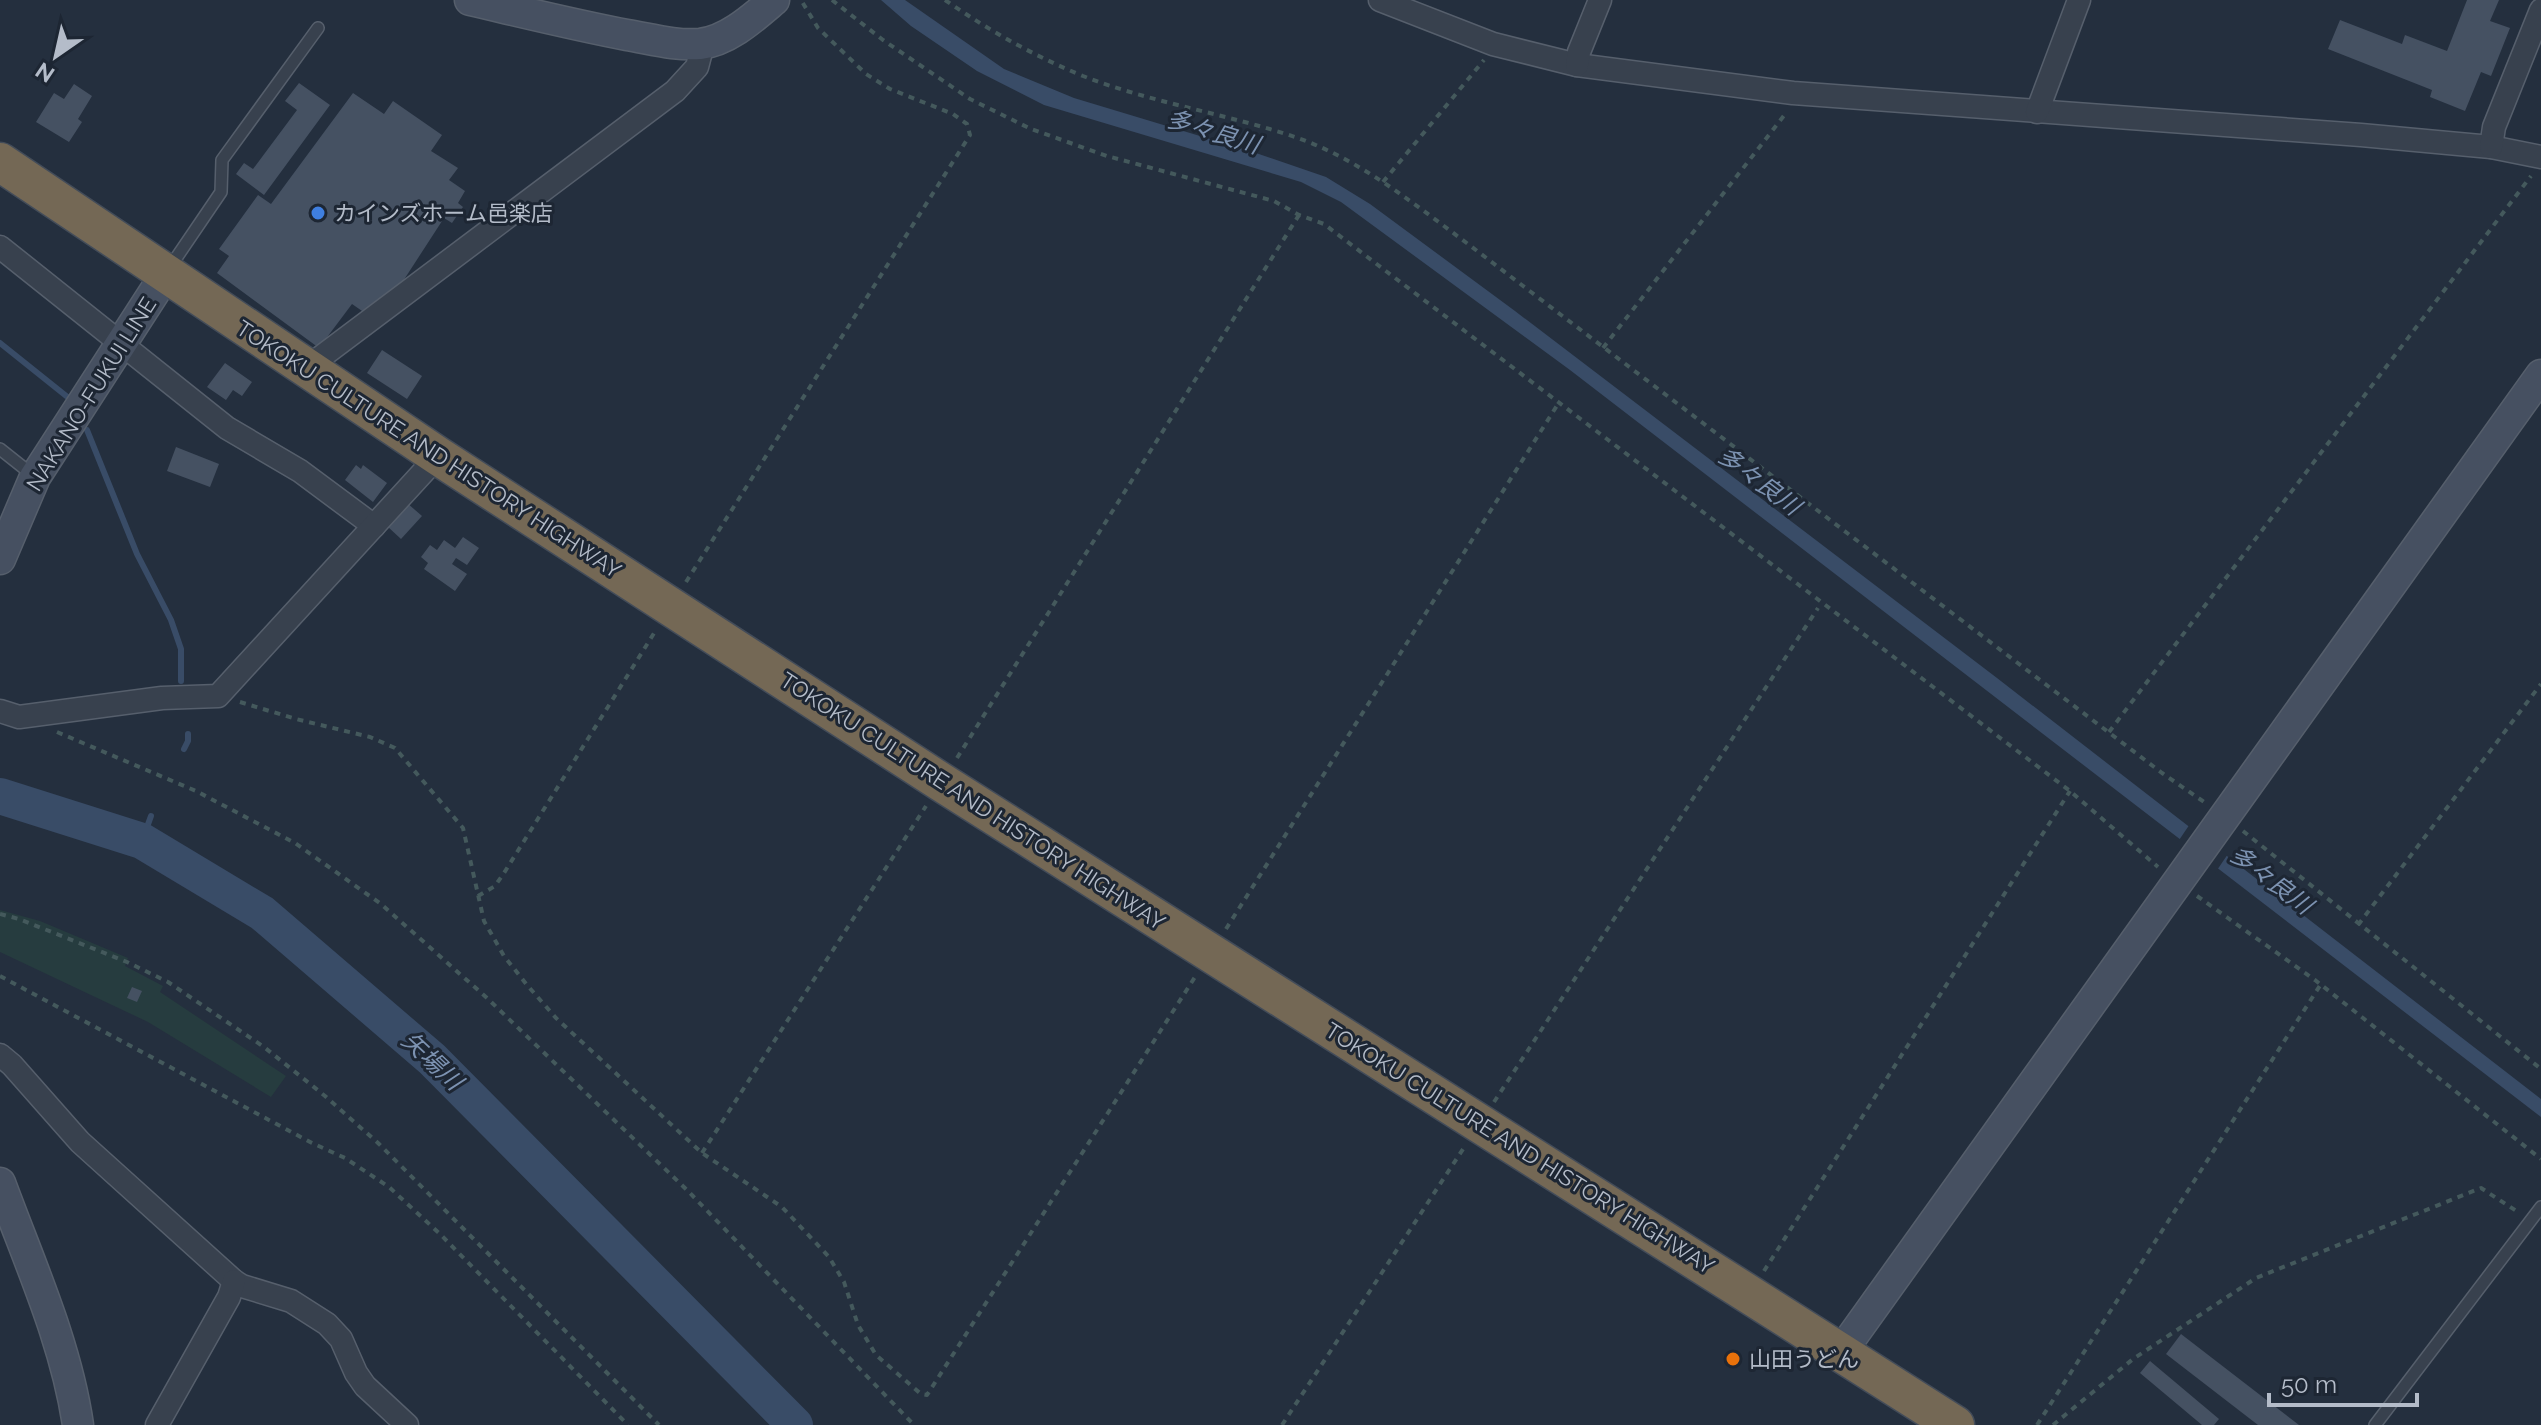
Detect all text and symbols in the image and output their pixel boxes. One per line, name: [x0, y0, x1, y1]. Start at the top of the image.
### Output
north arrow: [16, 16, 96, 96]
text: N: [31, 57, 59, 88]
water label: 多々良川: [1163, 104, 1266, 160]
place label: カインズホーム邑楽店: [334, 200, 553, 226]
marker: カインズホーム邑楽店: [309, 204, 327, 222]
street label: NAKANO-FUKUI LINE: [21, 292, 161, 496]
street label: TOKOKU CULTURE AND HISTORY HIGHWAY: [232, 315, 626, 583]
water label: 多々良川: [1712, 440, 1809, 523]
street label: TOKOKU CULTURE AND HISTORY HIGHWAY: [776, 667, 1170, 935]
water label: 多々良川: [2224, 839, 2321, 922]
street label: TOKOKU CULTURE AND HISTORY HIGHWAY: [1321, 1017, 1719, 1279]
water label: 矢場川: [396, 1025, 471, 1098]
place label: 山田うどん: [1749, 1346, 1859, 1372]
marker: 山田うどん: [1724, 1350, 1742, 1368]
scale bar: [2269, 1357, 2417, 1407]
text: 50 m: [2281, 1370, 2337, 1399]

